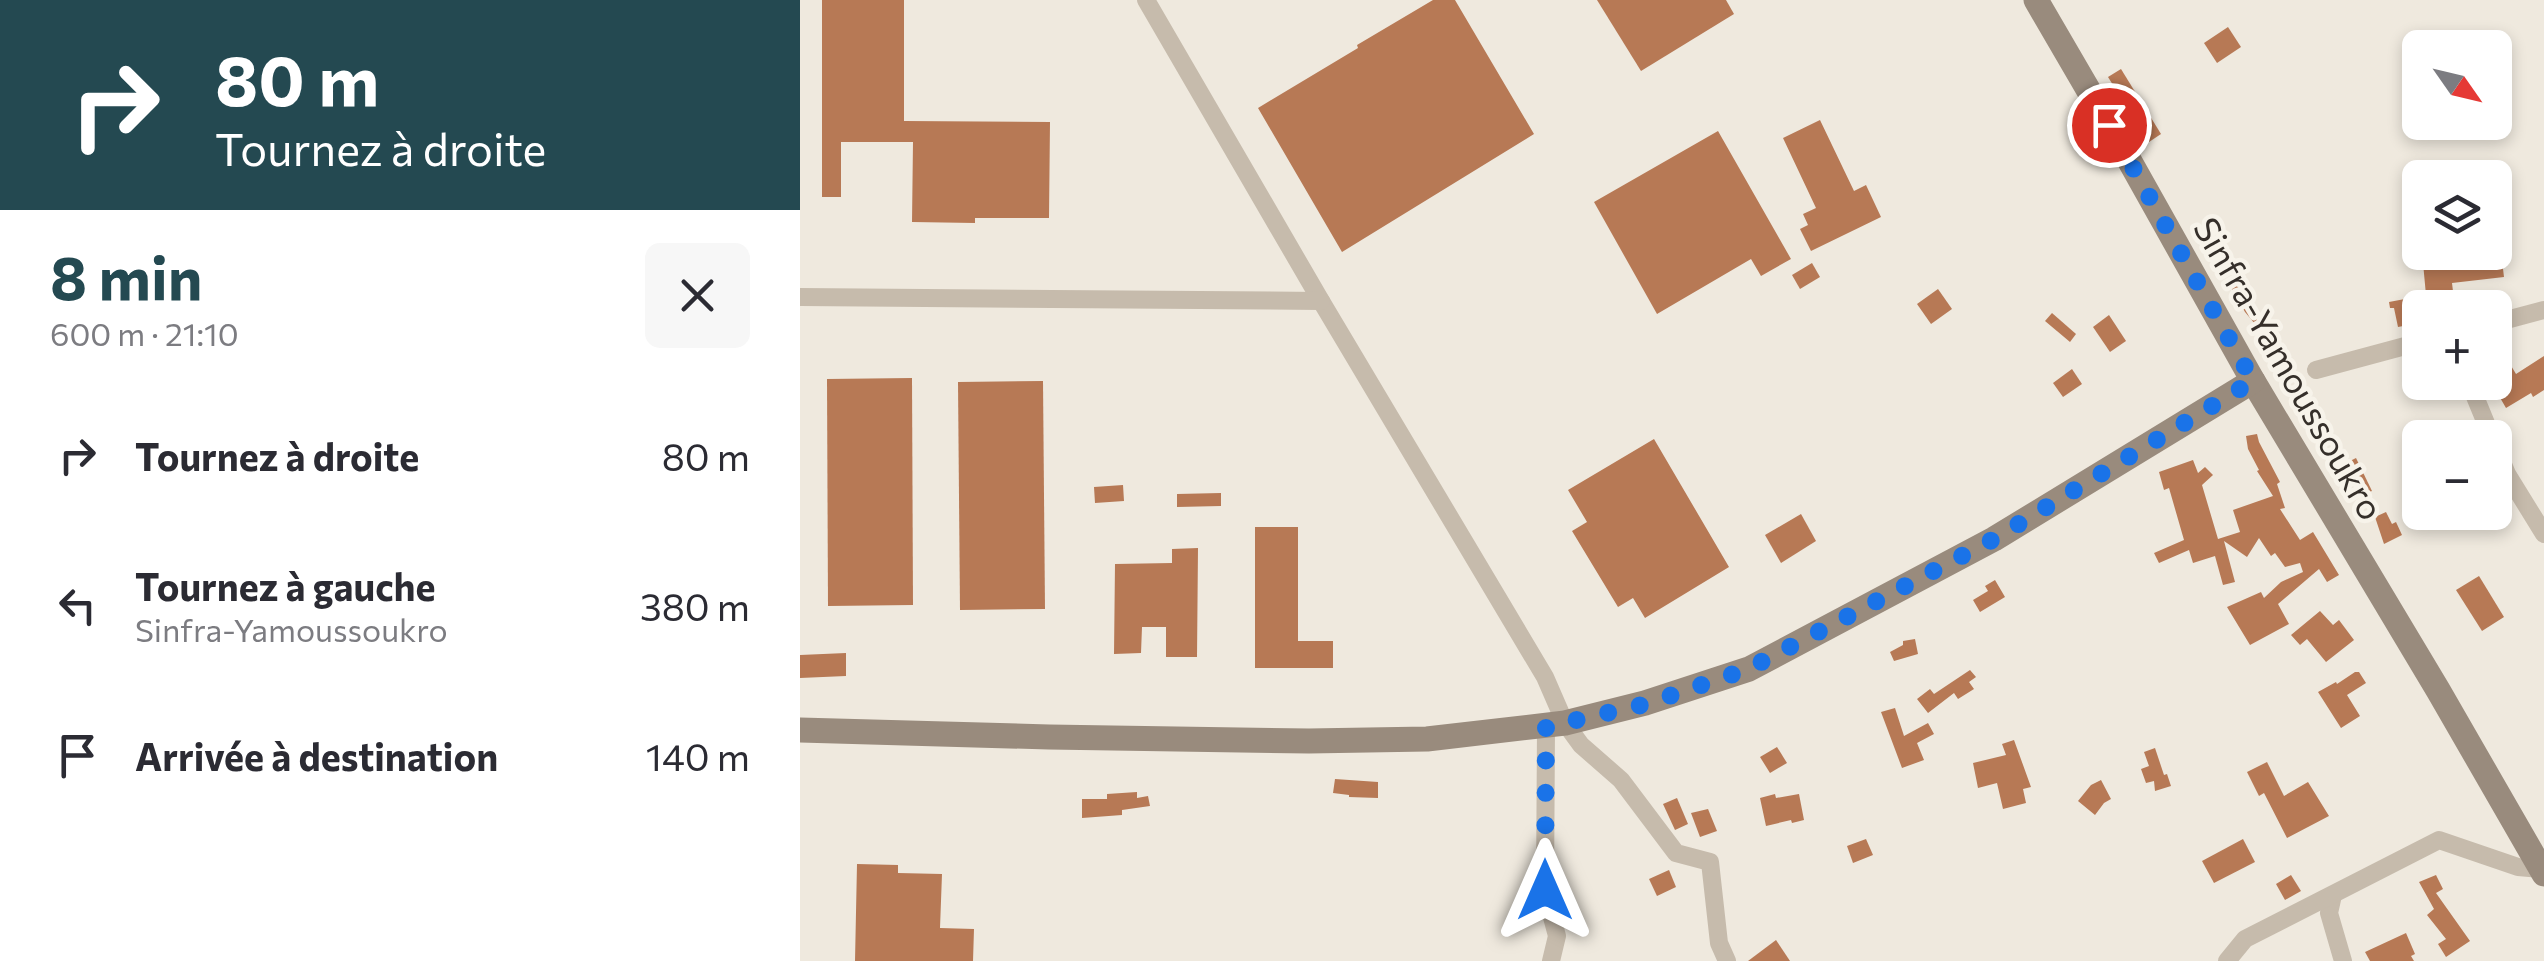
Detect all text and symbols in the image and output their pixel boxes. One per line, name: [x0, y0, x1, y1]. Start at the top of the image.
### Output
north arrow: [2402, 30, 2512, 140]
map controls: [2402, 30, 2512, 530]
text: 80 m: [215, 35, 379, 120]
icon: right: [50, 40, 180, 170]
pin: [2067, 83, 2152, 168]
icon: arrive: [2082, 98, 2137, 153]
text: Tournez à droite: [215, 120, 546, 175]
button: layers: [2402, 160, 2512, 270]
street label: Sinfra-Yamoussoukro: [2186, 209, 2394, 527]
text: 8 min: [50, 239, 202, 312]
button: close: [645, 243, 750, 348]
button: +: [2402, 290, 2512, 400]
text: 600 m · 21:10: [50, 313, 239, 353]
button: −: [2402, 420, 2512, 530]
icon: right: [50, 428, 105, 483]
text: Tournez à droite: [135, 432, 419, 479]
text: 80 m: [662, 432, 750, 479]
text: Tournez à gauche: [135, 562, 436, 609]
icon: left: [50, 578, 105, 633]
text: 380 m: [640, 582, 750, 629]
text: Sinfra-Yamoussoukro: [135, 609, 448, 649]
icon: arrive: [50, 728, 105, 783]
text: Arrivée à destination: [135, 732, 498, 779]
text: 140 m: [646, 732, 750, 779]
position arrow: [1493, 838, 1597, 942]

